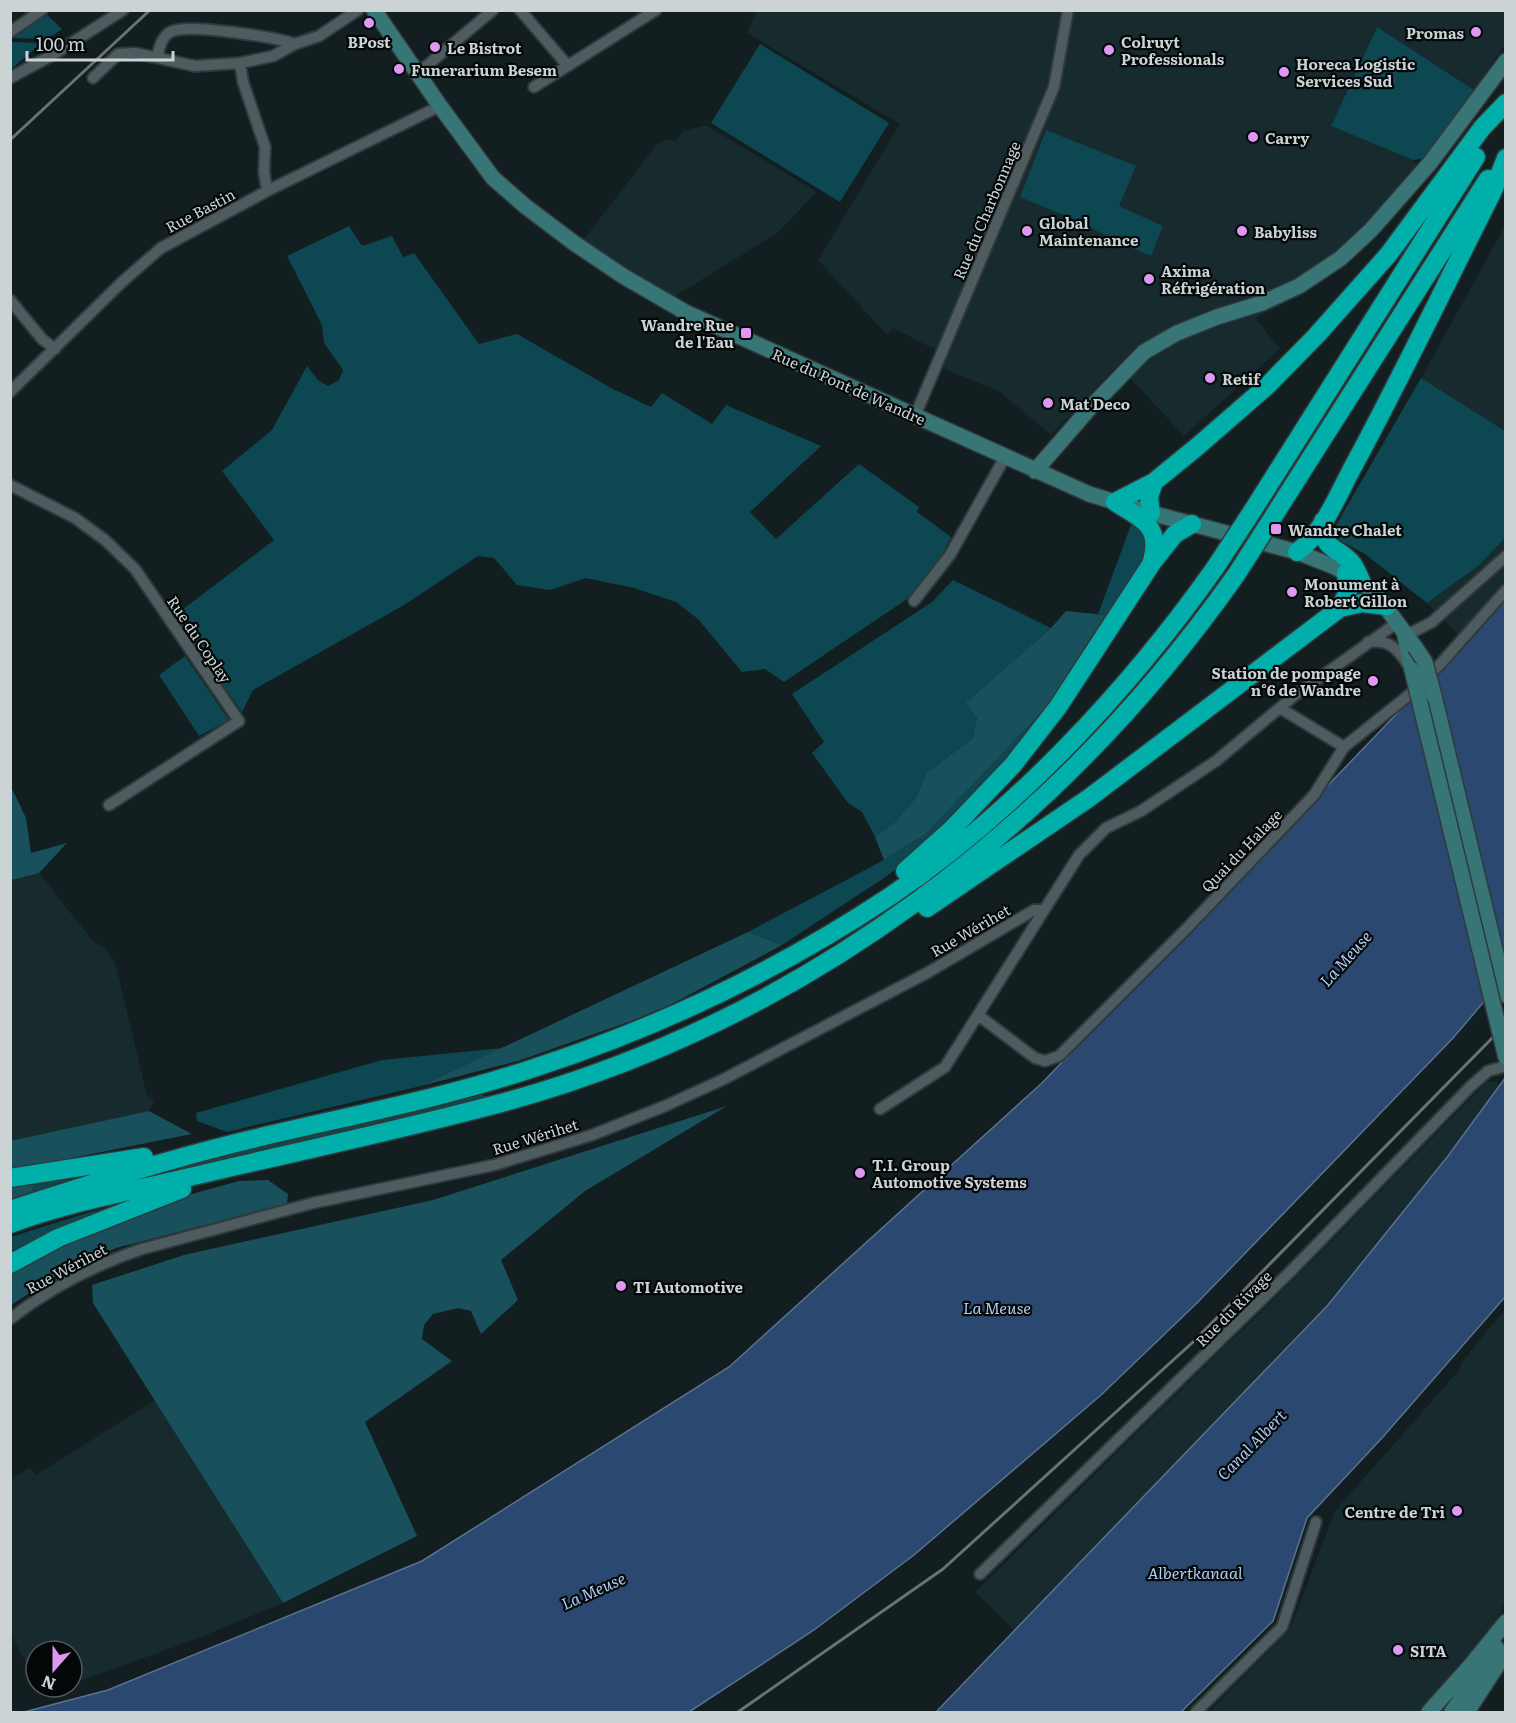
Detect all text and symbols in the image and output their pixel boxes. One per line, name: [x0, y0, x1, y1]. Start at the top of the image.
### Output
marker: BPost: [362, 16, 376, 30]
place label: Promas: [1406, 21, 1465, 44]
scale bar: [27, 24, 172, 62]
marker: Promas: [1469, 25, 1483, 39]
text: 100 m: [36, 30, 85, 57]
place label: BPost: [347, 30, 391, 53]
place label: Colruyt Professionals: [1121, 30, 1225, 70]
place label: Le Bistrot: [447, 36, 522, 59]
marker: Le Bistrot: [428, 40, 442, 54]
marker: Colruyt Professionals: [1102, 43, 1116, 57]
place label: Horeca Logistic Services Sud: [1296, 52, 1415, 92]
place label: Funerarium Besem: [411, 58, 557, 81]
marker: Funerarium Besem: [392, 62, 406, 76]
marker: Horeca Logistic Services Sud: [1277, 65, 1291, 79]
place label: Carry: [1265, 126, 1310, 149]
marker: Carry: [1246, 130, 1260, 144]
street label: Rue du Charbonnage: [946, 137, 1026, 283]
street label: Rue Bastin: [161, 182, 239, 238]
place label: Global Maintenance: [1039, 211, 1139, 251]
place label: Babyliss: [1254, 220, 1317, 243]
marker: Global Maintenance: [1020, 224, 1034, 238]
marker: Babyliss: [1235, 224, 1249, 238]
place label: Axima Réfrigération: [1161, 259, 1266, 299]
marker: Axima Réfrigération: [1142, 272, 1156, 286]
place label: Wandre Rue de l'Eau: [641, 313, 735, 353]
marker: Wandre Rue de l'Eau: [739, 326, 753, 340]
street label: Rue du Pont de Wandre: [769, 342, 930, 430]
place label: Retif: [1222, 367, 1261, 390]
marker: Retif: [1203, 371, 1217, 385]
place label: Mat Deco: [1060, 392, 1130, 415]
marker: Mat Deco: [1041, 396, 1055, 410]
place label: Wandre Chalet: [1288, 518, 1402, 541]
marker: Wandre Chalet: [1269, 522, 1283, 536]
place label: Monument à Robert Gillon: [1304, 572, 1408, 612]
marker: Monument à Robert Gillon: [1285, 585, 1299, 599]
street label: Rue du Coplay: [162, 591, 238, 688]
place label: Station de pompage n°6 de Wandre: [1212, 661, 1362, 701]
marker: Station de pompage n°6 de Wandre: [1366, 674, 1380, 688]
street label: Quai du Halage: [1195, 803, 1287, 897]
street label: Rue Wérihet: [926, 898, 1014, 962]
water label: La Meuse: [1313, 925, 1377, 991]
street label: Rue Wérihet: [489, 1112, 581, 1160]
place label: T.I. Group Automotive Systems: [872, 1153, 1027, 1193]
marker: T.I. Group Automotive Systems: [853, 1166, 867, 1180]
street label: Rue Wérihet: [21, 1237, 111, 1299]
street label: Rue du Rivage: [1190, 1264, 1277, 1351]
place label: TI Automotive: [633, 1275, 743, 1298]
marker: TI Automotive: [614, 1279, 628, 1293]
water label: La Meuse: [963, 1295, 1031, 1319]
water label: Canal Albert: [1211, 1403, 1292, 1485]
place label: Centre de Tri: [1344, 1500, 1446, 1523]
marker: Centre de Tri: [1450, 1504, 1464, 1518]
water label: Albertkanaal: [1148, 1560, 1243, 1584]
water label: La Meuse: [557, 1565, 629, 1615]
north arrow: [24, 1639, 84, 1699]
place label: SITA: [1410, 1639, 1447, 1662]
marker: SITA: [1391, 1643, 1405, 1657]
text: N: [38, 1670, 59, 1698]

